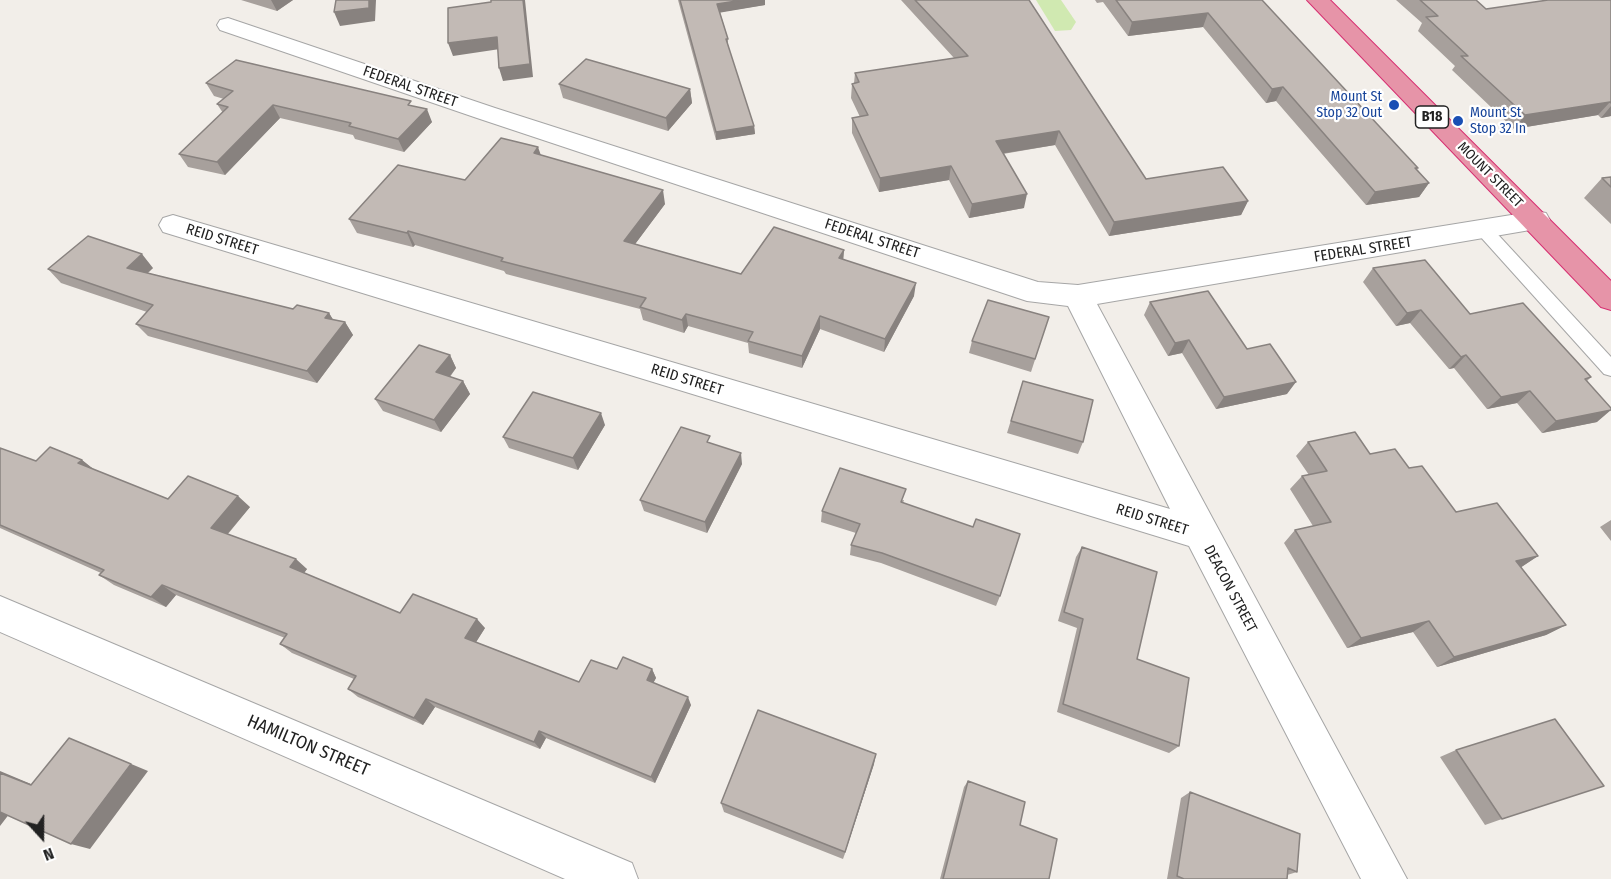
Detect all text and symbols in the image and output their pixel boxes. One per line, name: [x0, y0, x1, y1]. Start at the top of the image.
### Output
street label: FEDERAL STREET: [360, 62, 460, 112]
place label: Mount St Stop 32 Out: [1316, 89, 1382, 122]
marker: Mount St Stop 32 Out: [1387, 98, 1401, 112]
place label: Mount St Stop 32 In: [1470, 105, 1526, 138]
road number: B18: [1416, 106, 1448, 128]
marker: Mount St Stop 32 In: [1451, 114, 1465, 128]
street label: MOUNT STREET: [1454, 139, 1526, 211]
street label: FEDERAL STREET: [822, 215, 922, 263]
street label: REID STREET: [184, 220, 260, 260]
street label: FEDERAL STREET: [1313, 233, 1413, 267]
street label: REID STREET: [649, 360, 725, 400]
street label: REID STREET: [1114, 500, 1190, 540]
street label: DEACON STREET: [1199, 542, 1261, 636]
street label: HAMILTON STREET: [244, 711, 372, 781]
north arrow: [12, 807, 72, 867]
text: N: [41, 844, 57, 865]

